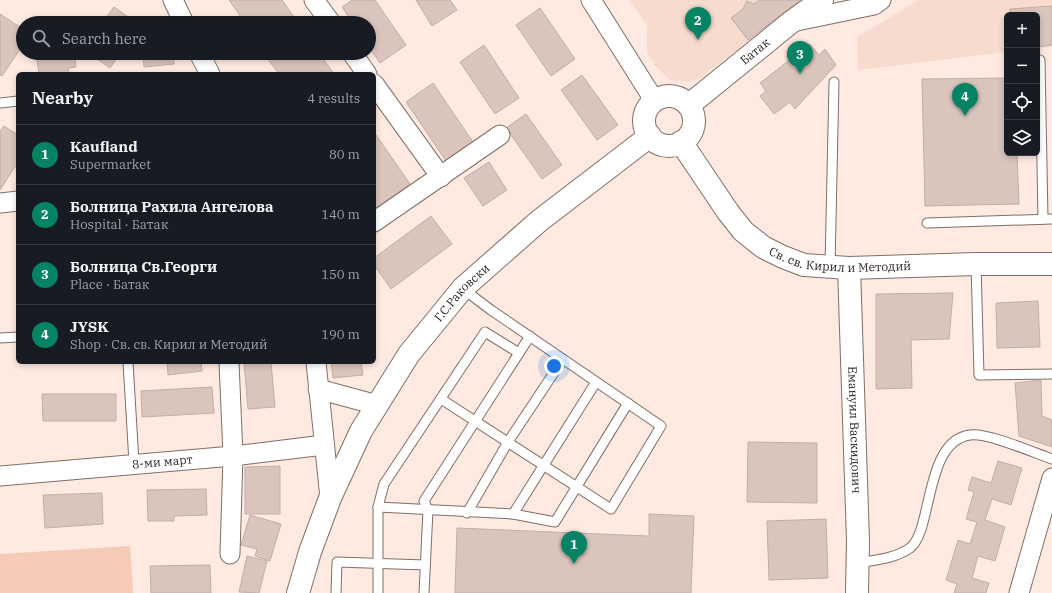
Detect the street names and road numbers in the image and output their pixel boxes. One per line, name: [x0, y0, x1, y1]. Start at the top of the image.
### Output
street label: Батак: [737, 35, 773, 67]
street label: Св. св. Кирил и Методий: [767, 243, 911, 275]
street label: Г.С.Раковски: [431, 260, 492, 324]
street label: Емануил Васкидович: [845, 366, 864, 494]
street label: 8-ми март: [131, 451, 193, 472]

